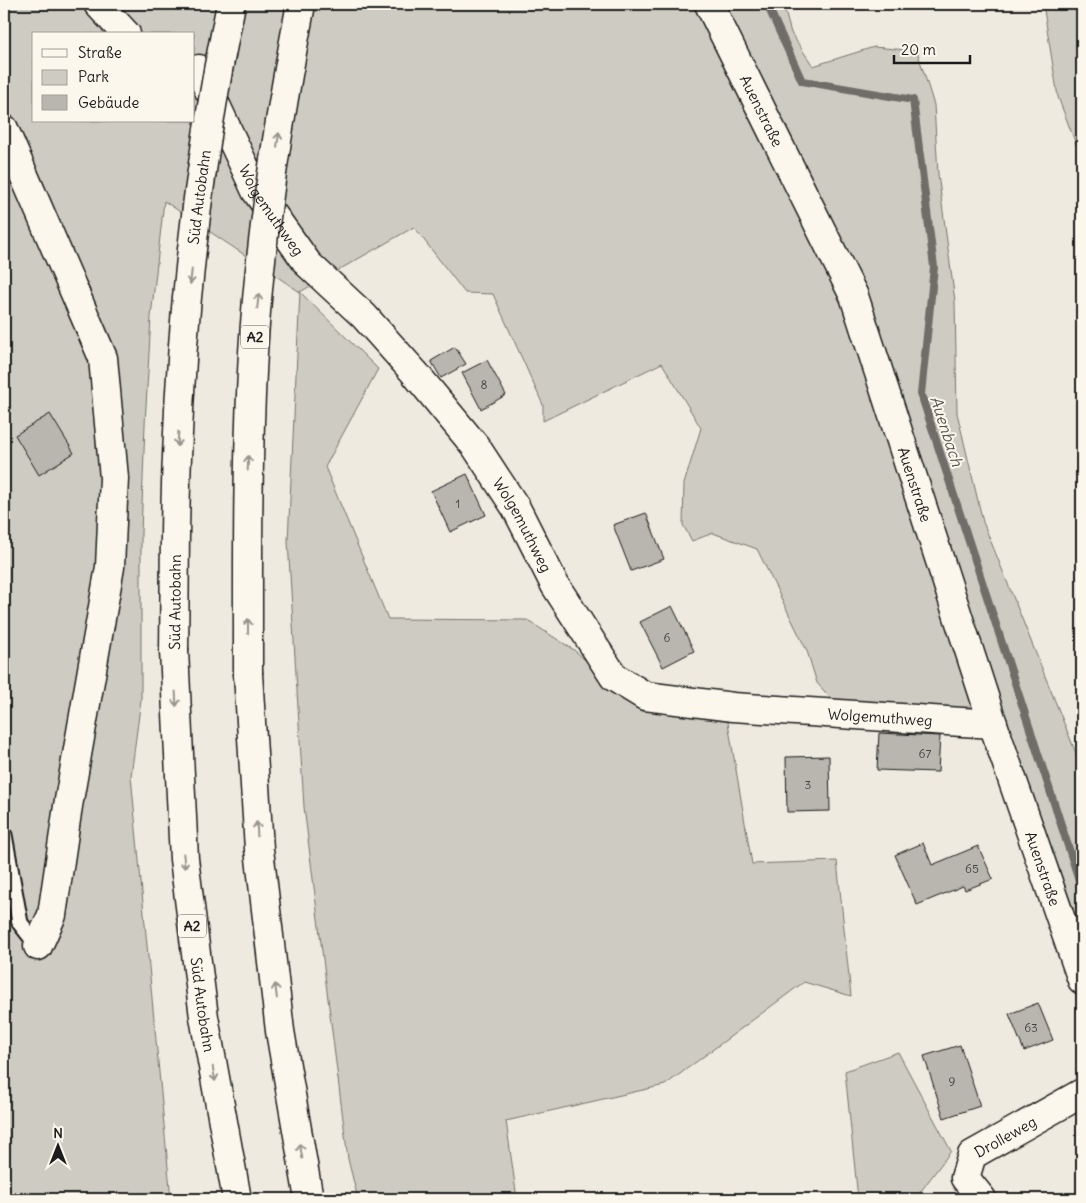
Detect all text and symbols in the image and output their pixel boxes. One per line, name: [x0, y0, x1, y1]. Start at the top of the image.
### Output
legend: [32, 32, 195, 122]
scale bar: [894, 32, 970, 64]
text: 20 m: [901, 40, 936, 59]
text: Straße: [78, 43, 122, 62]
text: Park: [78, 67, 109, 86]
street label: Auenstraße: [736, 72, 788, 150]
text: Gebäude: [78, 93, 139, 112]
one-way arrow: [273, 132, 283, 148]
street label: Süd Autobahn: [183, 148, 214, 246]
street label: Wolgemuthweg: [235, 161, 308, 259]
one-way arrow: [186, 269, 196, 285]
one-way arrow: [253, 293, 263, 309]
road number: A2: [241, 326, 269, 348]
house number: 8: [481, 377, 488, 392]
water label: Auenbach: [926, 393, 968, 469]
one-way arrow: [173, 431, 182, 447]
street label: Auenstraße: [894, 444, 936, 524]
one-way arrow: [243, 455, 253, 472]
street label: Wolgemuthweg: [489, 474, 556, 575]
house number: 1: [456, 496, 460, 511]
street label: Süd Autobahn: [165, 554, 184, 650]
one-way arrow: [243, 618, 253, 634]
house number: 6: [664, 630, 671, 645]
one-way arrow: [172, 691, 181, 707]
street label: Wolgemuthweg: [827, 704, 933, 730]
house number: 67: [919, 746, 932, 761]
house number: 3: [805, 777, 812, 792]
one-way arrow: [253, 821, 262, 837]
street label: Auenstraße: [1021, 829, 1065, 908]
one-way arrow: [180, 853, 189, 869]
house number: 65: [965, 861, 979, 876]
road number: A2: [178, 914, 206, 938]
street label: Süd Autobahn: [187, 956, 220, 1054]
one-way arrow: [271, 983, 281, 999]
house number: 63: [1024, 1020, 1038, 1035]
one-way arrow: [209, 1066, 219, 1082]
house number: 9: [949, 1074, 956, 1089]
street label: Drolleweg: [971, 1111, 1039, 1161]
north arrow: [32, 1120, 82, 1170]
text: N: [53, 1124, 63, 1142]
one-way arrow: [295, 1144, 305, 1160]

